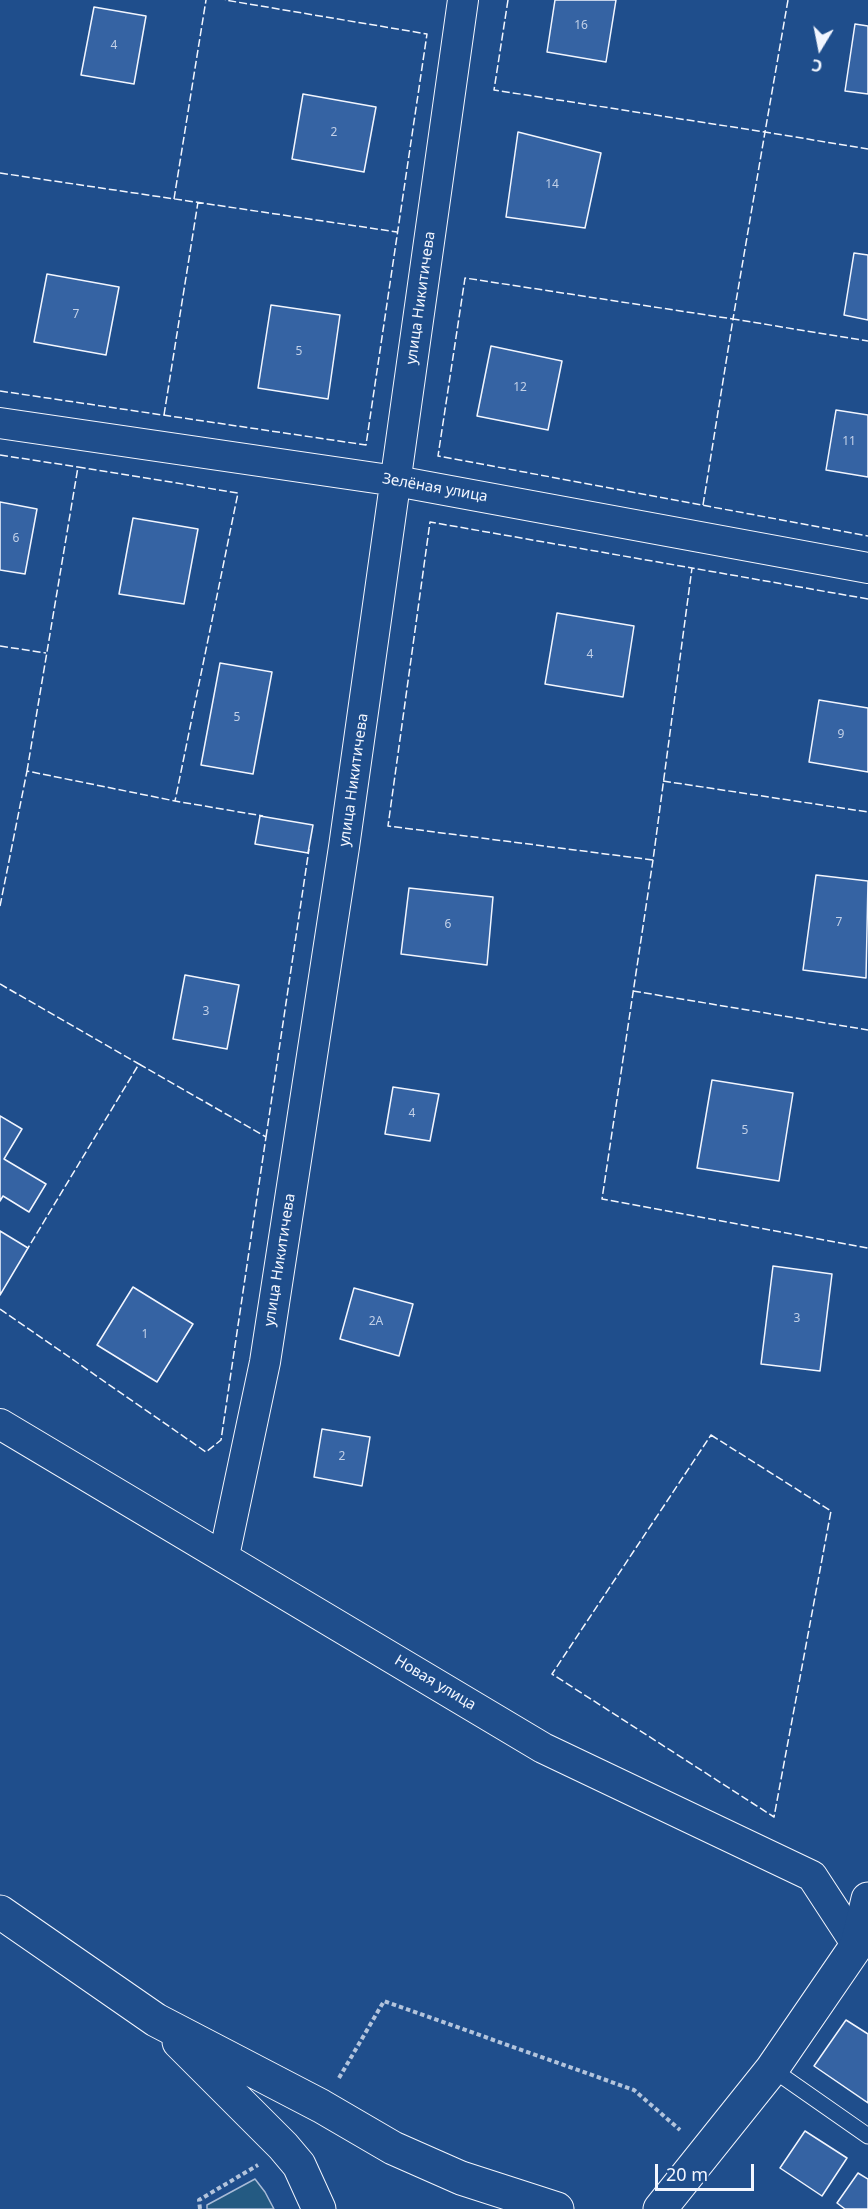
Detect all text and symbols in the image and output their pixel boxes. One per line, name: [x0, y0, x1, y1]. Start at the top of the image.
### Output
north arrow: [790, 18, 850, 78]
house number: 16: [574, 19, 588, 33]
house number: 4: [111, 39, 117, 53]
text: С: [810, 54, 824, 77]
house number: 2: [331, 126, 337, 140]
house number: 14: [545, 178, 559, 192]
street label: улица Никитичева: [403, 230, 439, 366]
house number: 7: [73, 308, 79, 322]
house number: 5: [296, 345, 302, 359]
house number: 12: [513, 381, 527, 395]
house number: 11: [842, 435, 856, 449]
street label: Зелёная улица: [381, 470, 489, 506]
house number: 6: [13, 532, 19, 546]
house number: 4: [587, 648, 593, 662]
house number: 5: [234, 711, 240, 725]
street label: улица Никитичева: [336, 712, 372, 848]
house number: 9: [838, 728, 844, 742]
house number: 7: [836, 916, 842, 930]
house number: 6: [445, 918, 451, 932]
house number: 3: [203, 1005, 209, 1019]
house number: 4: [409, 1107, 415, 1121]
house number: 5: [742, 1124, 748, 1138]
street label: улица Никитичева: [261, 1192, 299, 1328]
house number: 3: [794, 1312, 800, 1326]
house number: 2А: [369, 1315, 383, 1329]
house number: 1: [142, 1328, 148, 1342]
house number: 2: [339, 1450, 345, 1464]
street label: Новая улица: [391, 1652, 479, 1714]
scale bar: [658, 2152, 757, 2190]
text: 20 m: [666, 2162, 708, 2186]

